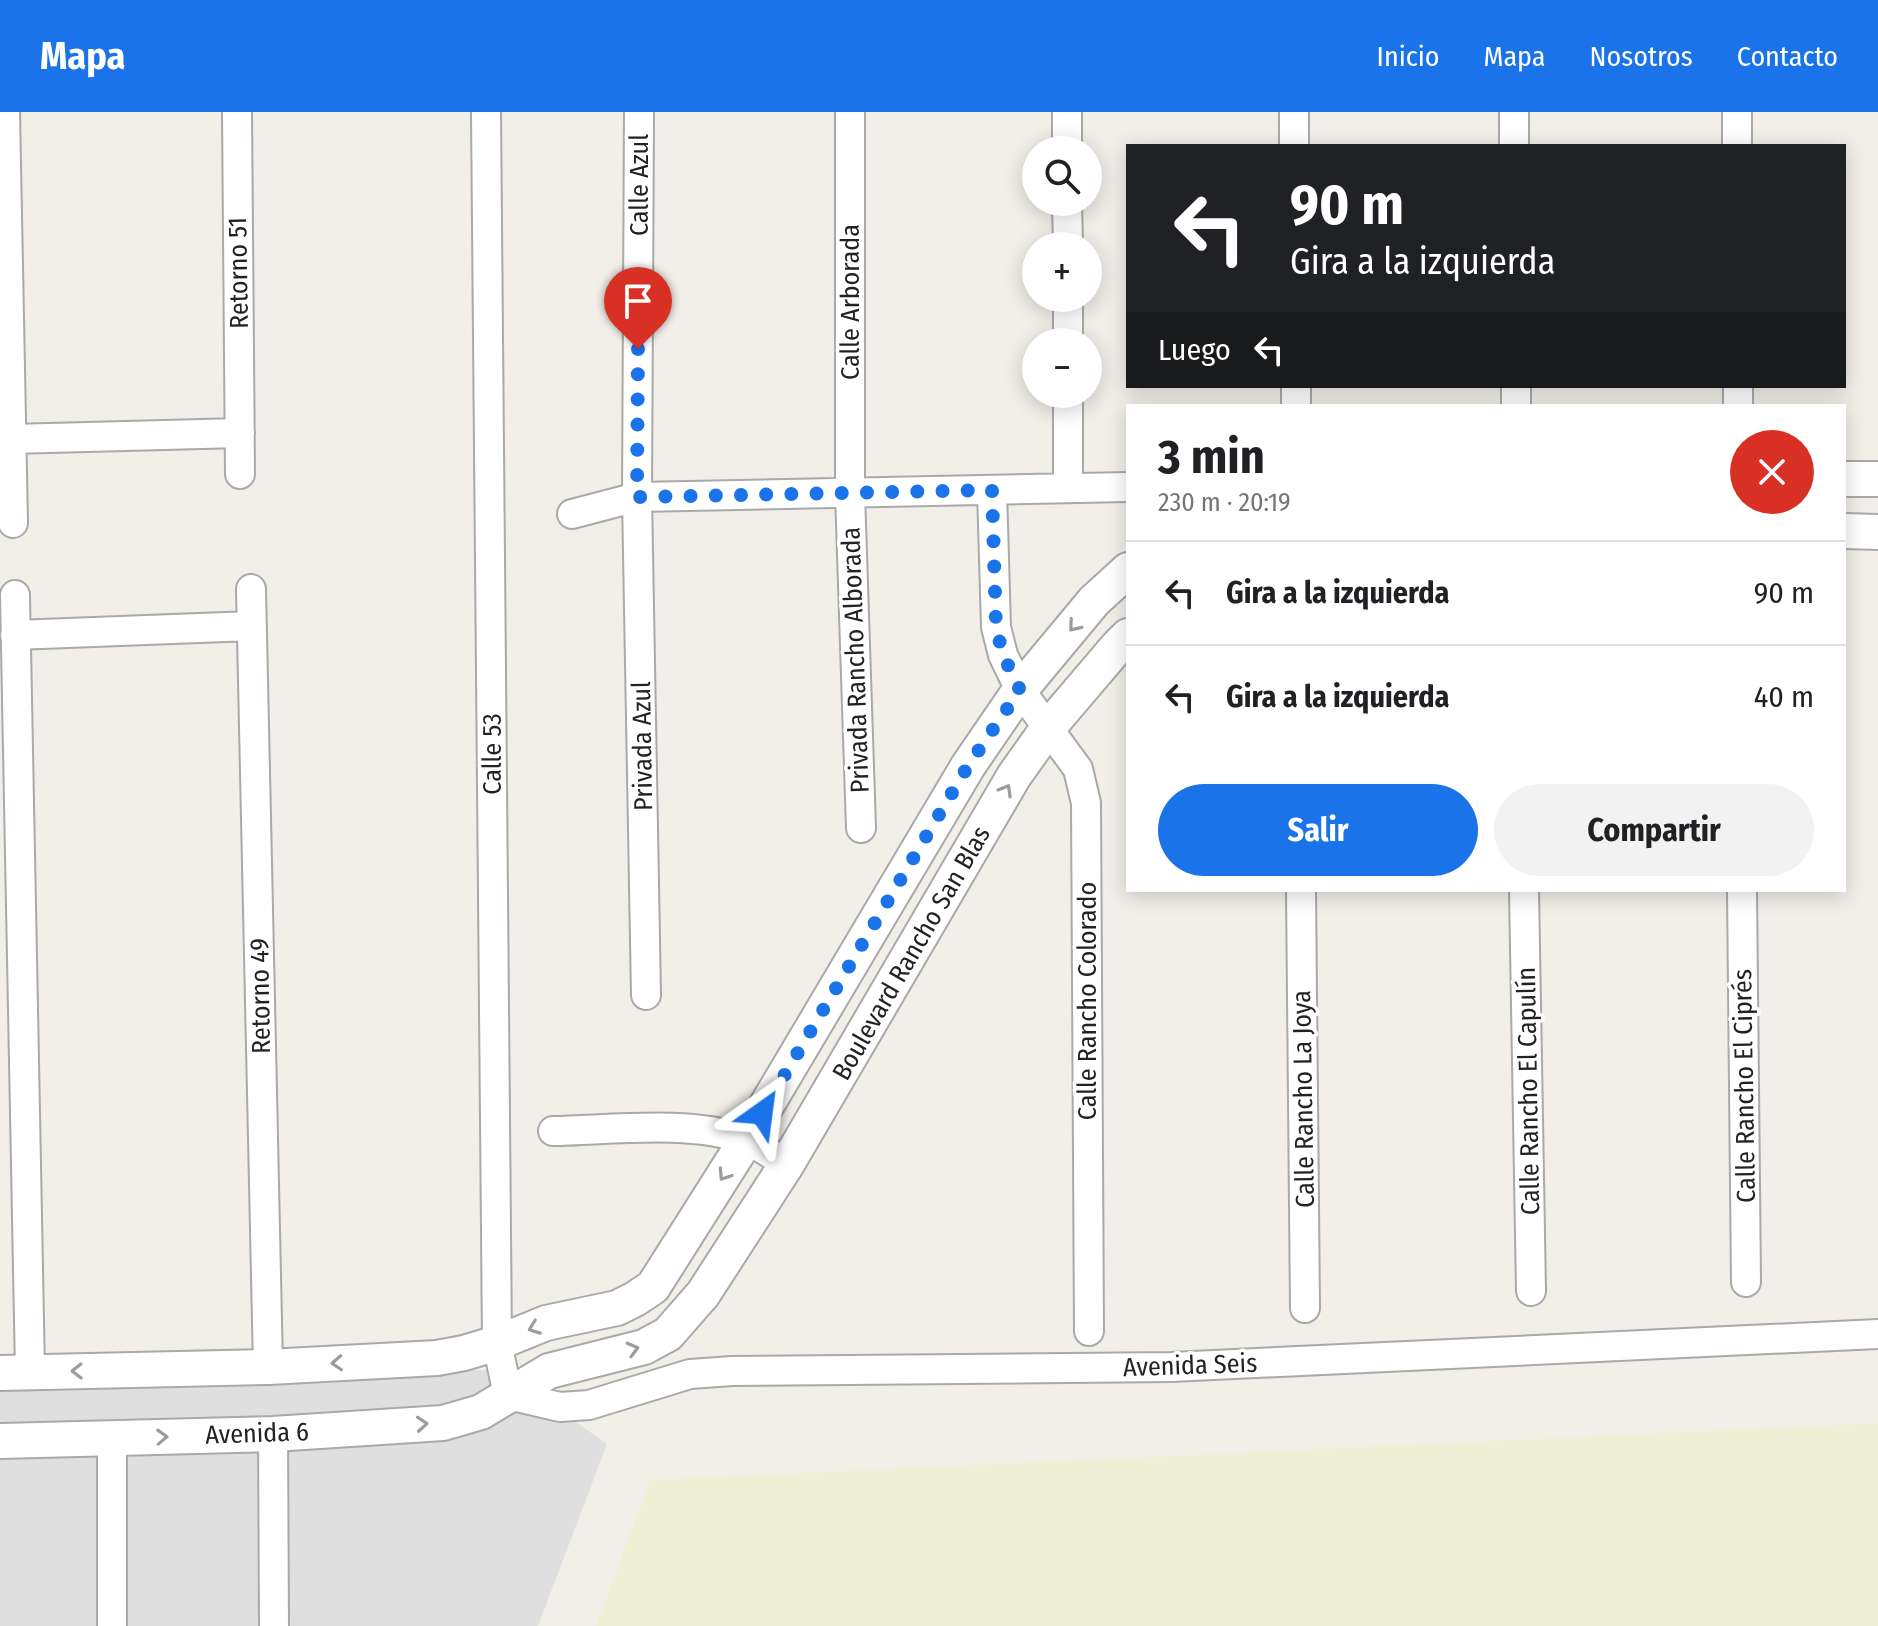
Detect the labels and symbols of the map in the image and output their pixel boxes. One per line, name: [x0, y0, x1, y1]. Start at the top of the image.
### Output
street label: Calle Azul: [624, 134, 655, 236]
street label: Retorno 51: [222, 217, 255, 329]
street label: Calle Arborada: [835, 224, 866, 380]
pin: [604, 267, 672, 349]
street label: Privada Rancho Alborada: [835, 526, 876, 794]
one-way arrow: [1069, 616, 1084, 631]
street label: Privada Azul: [626, 681, 659, 811]
street label: Calle 53: [477, 713, 508, 795]
one-way arrow: [996, 784, 1012, 799]
street label: Boulevard Rancho San Blas: [826, 821, 997, 1086]
street label: Calle Rancho Colorado: [1072, 882, 1103, 1120]
street label: Retorno 49: [244, 938, 277, 1054]
street label: Calle Rancho El Capulín: [1511, 967, 1546, 1215]
street label: Calle Rancho El Ciprés: [1727, 969, 1762, 1203]
street label: Calle Rancho La Joya: [1286, 990, 1321, 1208]
position arrow: [720, 1071, 804, 1155]
one-way arrow: [719, 1166, 734, 1181]
one-way arrow: [528, 1318, 542, 1335]
one-way arrow: [625, 1342, 639, 1359]
street label: Avenida Seis: [1122, 1348, 1258, 1383]
one-way arrow: [330, 1354, 343, 1371]
one-way arrow: [70, 1363, 83, 1380]
street label: Avenida 6: [205, 1416, 309, 1451]
one-way arrow: [416, 1416, 429, 1433]
one-way arrow: [156, 1429, 169, 1446]

